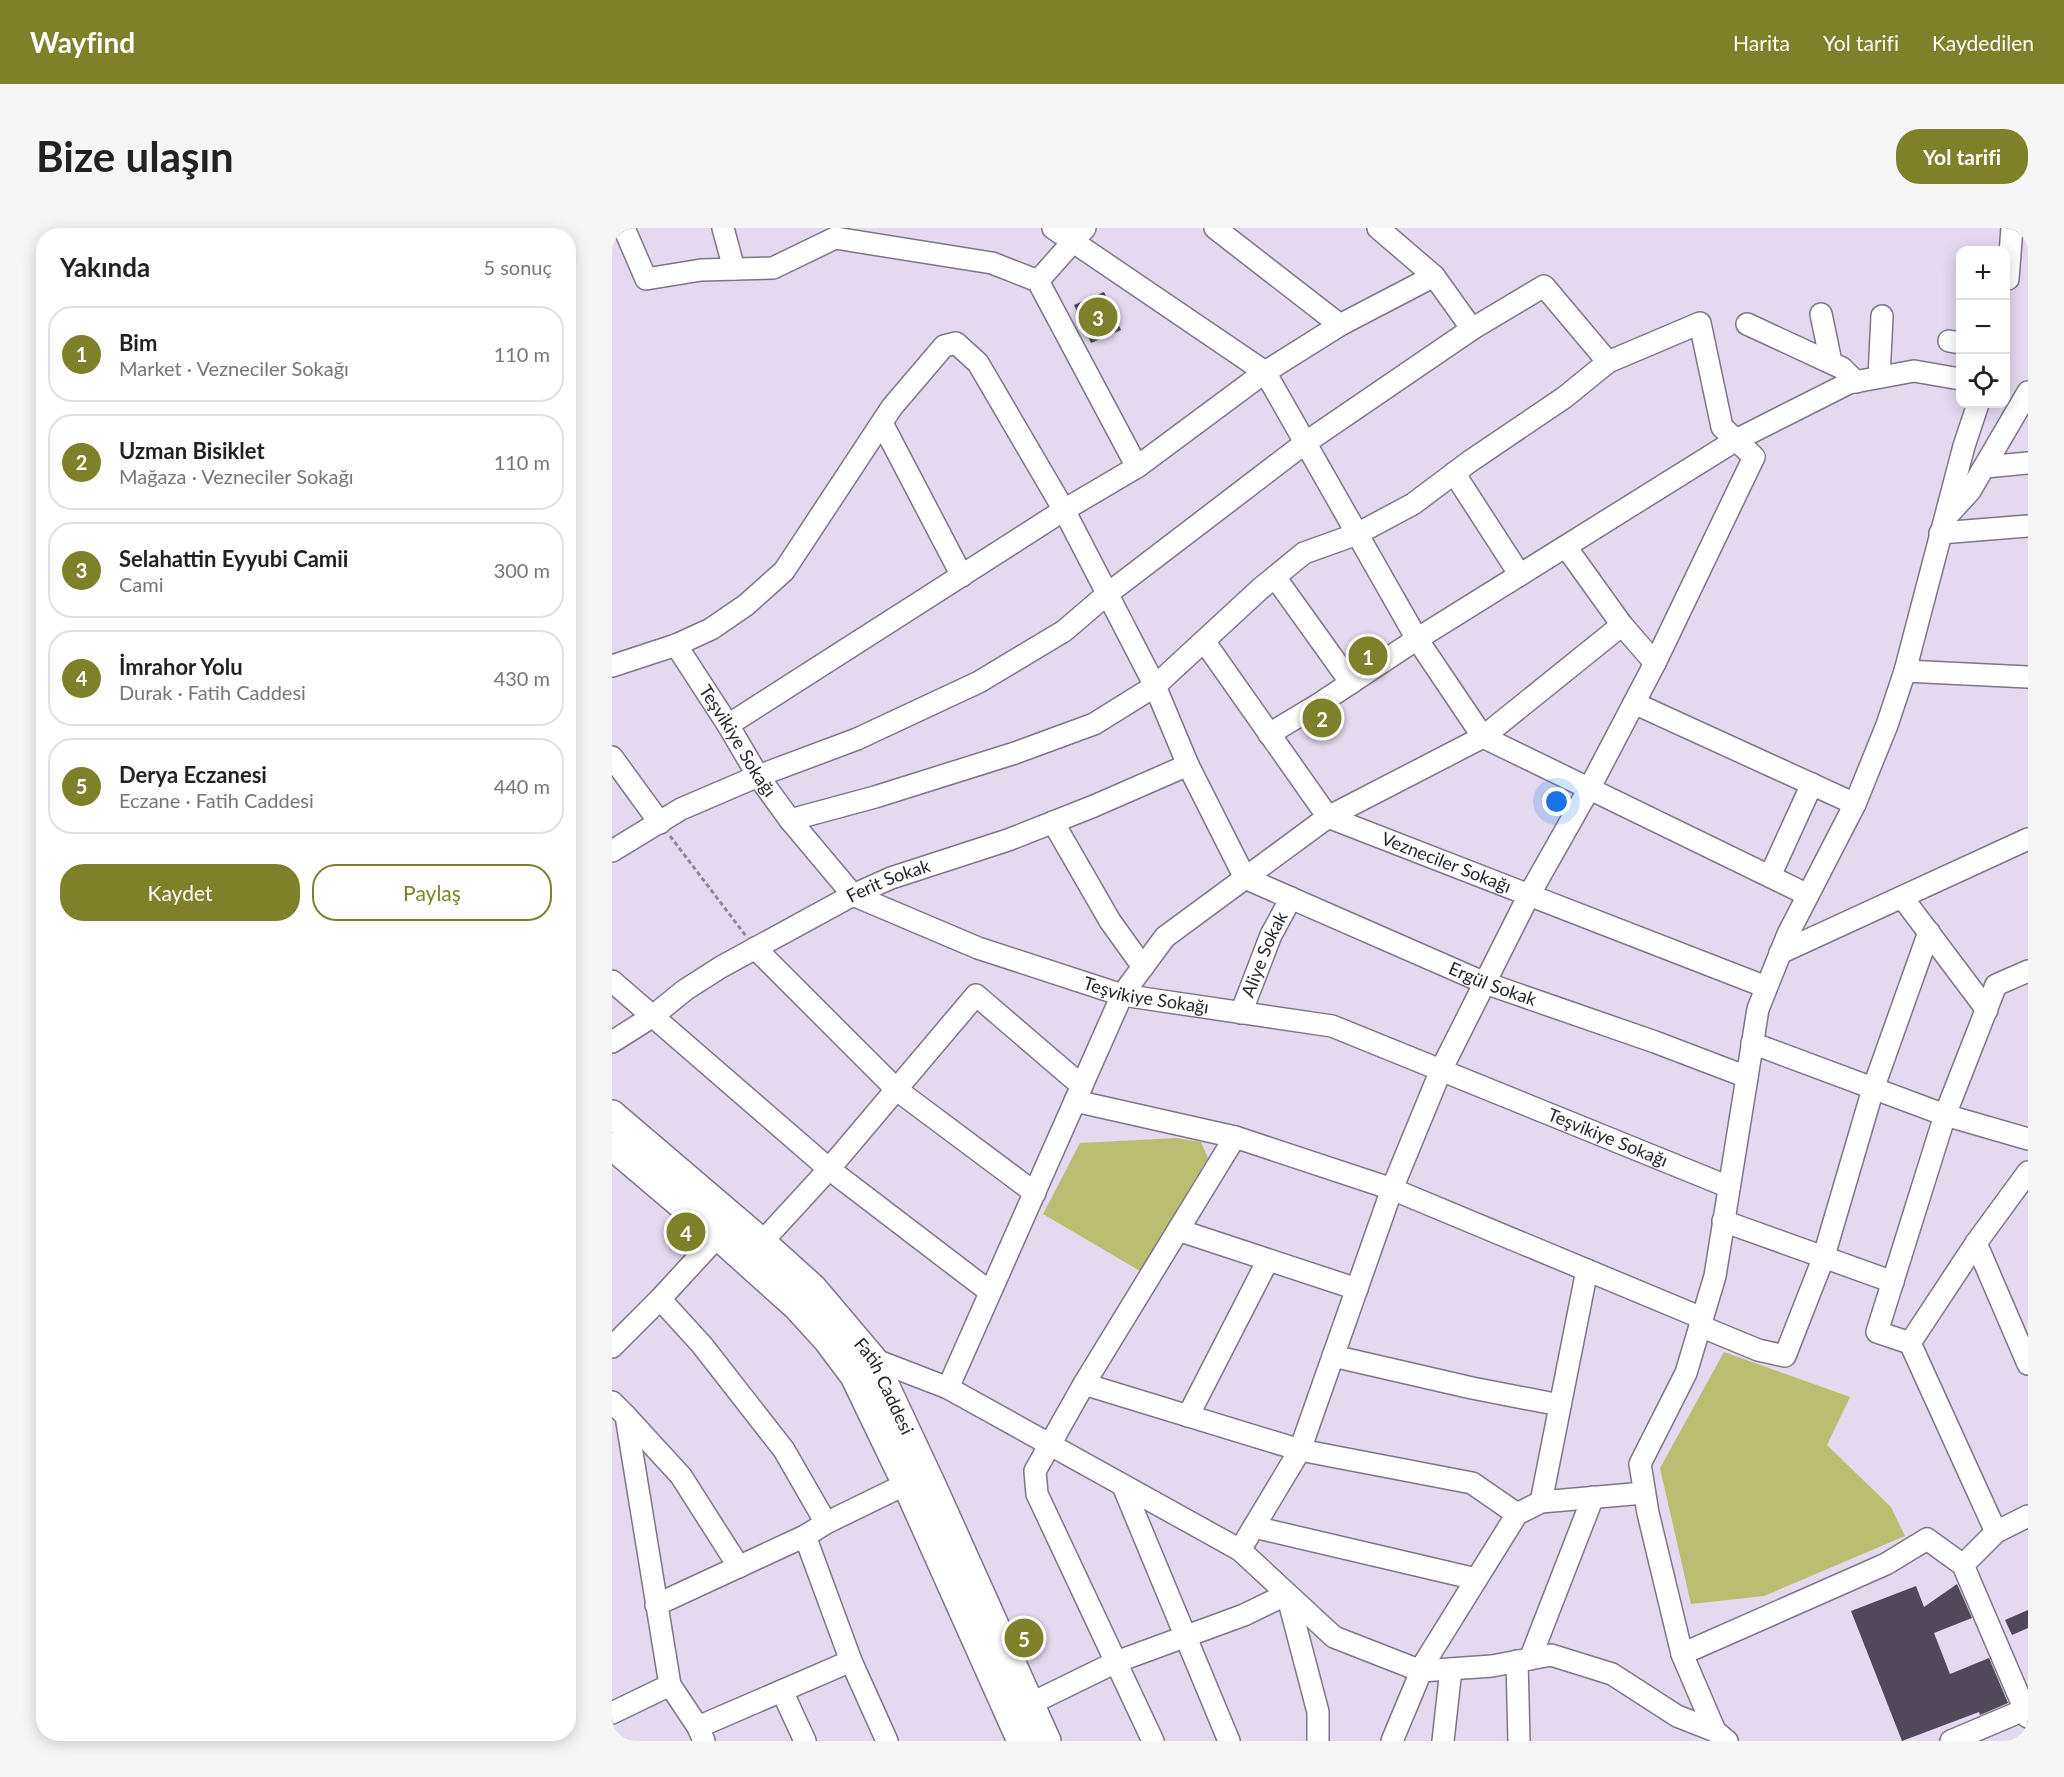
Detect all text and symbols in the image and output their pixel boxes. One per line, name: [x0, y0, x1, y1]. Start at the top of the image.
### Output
text: Wayfind: [30, 25, 135, 59]
text: Harita: [1733, 30, 1790, 55]
text: Yol tarifi: [1823, 30, 1899, 55]
text: Kaydedilen: [1932, 30, 2034, 55]
button: Yol tarifi: [1896, 129, 2028, 184]
text: Bize ulaşın: [36, 131, 234, 181]
map controls: [1956, 246, 2010, 408]
button: +: [1956, 246, 2010, 300]
text: Yakında: [60, 251, 150, 283]
text: 5 sonuç: [483, 255, 552, 279]
pin: 3: [1078, 294, 1118, 340]
button: −: [1956, 300, 2010, 354]
text: Bim: [119, 329, 157, 356]
text: 1: [76, 342, 87, 366]
text: 110 m: [494, 342, 550, 366]
button: locate: [1956, 354, 2010, 408]
text: Market · Vezneciler Sokağı: [119, 356, 349, 380]
text: Uzman Bisiklet: [119, 437, 265, 464]
text: 2: [76, 450, 87, 474]
text: 110 m: [494, 450, 550, 474]
text: Mağaza · Vezneciler Sokağı: [119, 464, 354, 488]
text: Selahattin Eyyubi Camii: [119, 545, 348, 572]
text: 3: [76, 558, 87, 582]
text: 300 m: [494, 558, 550, 582]
text: Cami: [119, 572, 164, 596]
pin: 1: [1348, 634, 1388, 678]
text: İmrahor Yolu: [119, 653, 243, 680]
text: 4: [76, 666, 87, 690]
text: 430 m: [494, 666, 550, 690]
text: Durak · Fatih Caddesi: [119, 680, 306, 704]
street label: Teşvikiye Sokağı: [695, 681, 781, 801]
pin: 2: [1302, 696, 1342, 740]
text: Derya Eczanesi: [119, 761, 267, 788]
text: 5: [76, 774, 87, 798]
text: 440 m: [494, 774, 550, 798]
your location: [1542, 787, 1571, 816]
text: Eczane · Fatih Caddesi: [119, 788, 314, 812]
street label: Vezneciler Sokağı: [1378, 827, 1514, 897]
street label: Ferit Sokak: [842, 854, 933, 907]
button: Kaydet: [60, 864, 300, 921]
button: Paylaş: [312, 864, 552, 921]
street label: Aliye Sokak: [1236, 907, 1292, 1000]
street label: Ergül Sokak: [1446, 957, 1540, 1010]
street label: Teşvikiye Sokağı: [1081, 971, 1210, 1018]
street label: Teşvikiye Sokağı: [1545, 1103, 1671, 1171]
pin: 4: [666, 1210, 706, 1254]
street label: Fatih Caddesi: [850, 1333, 919, 1438]
pin: 5: [1004, 1616, 1044, 1660]

